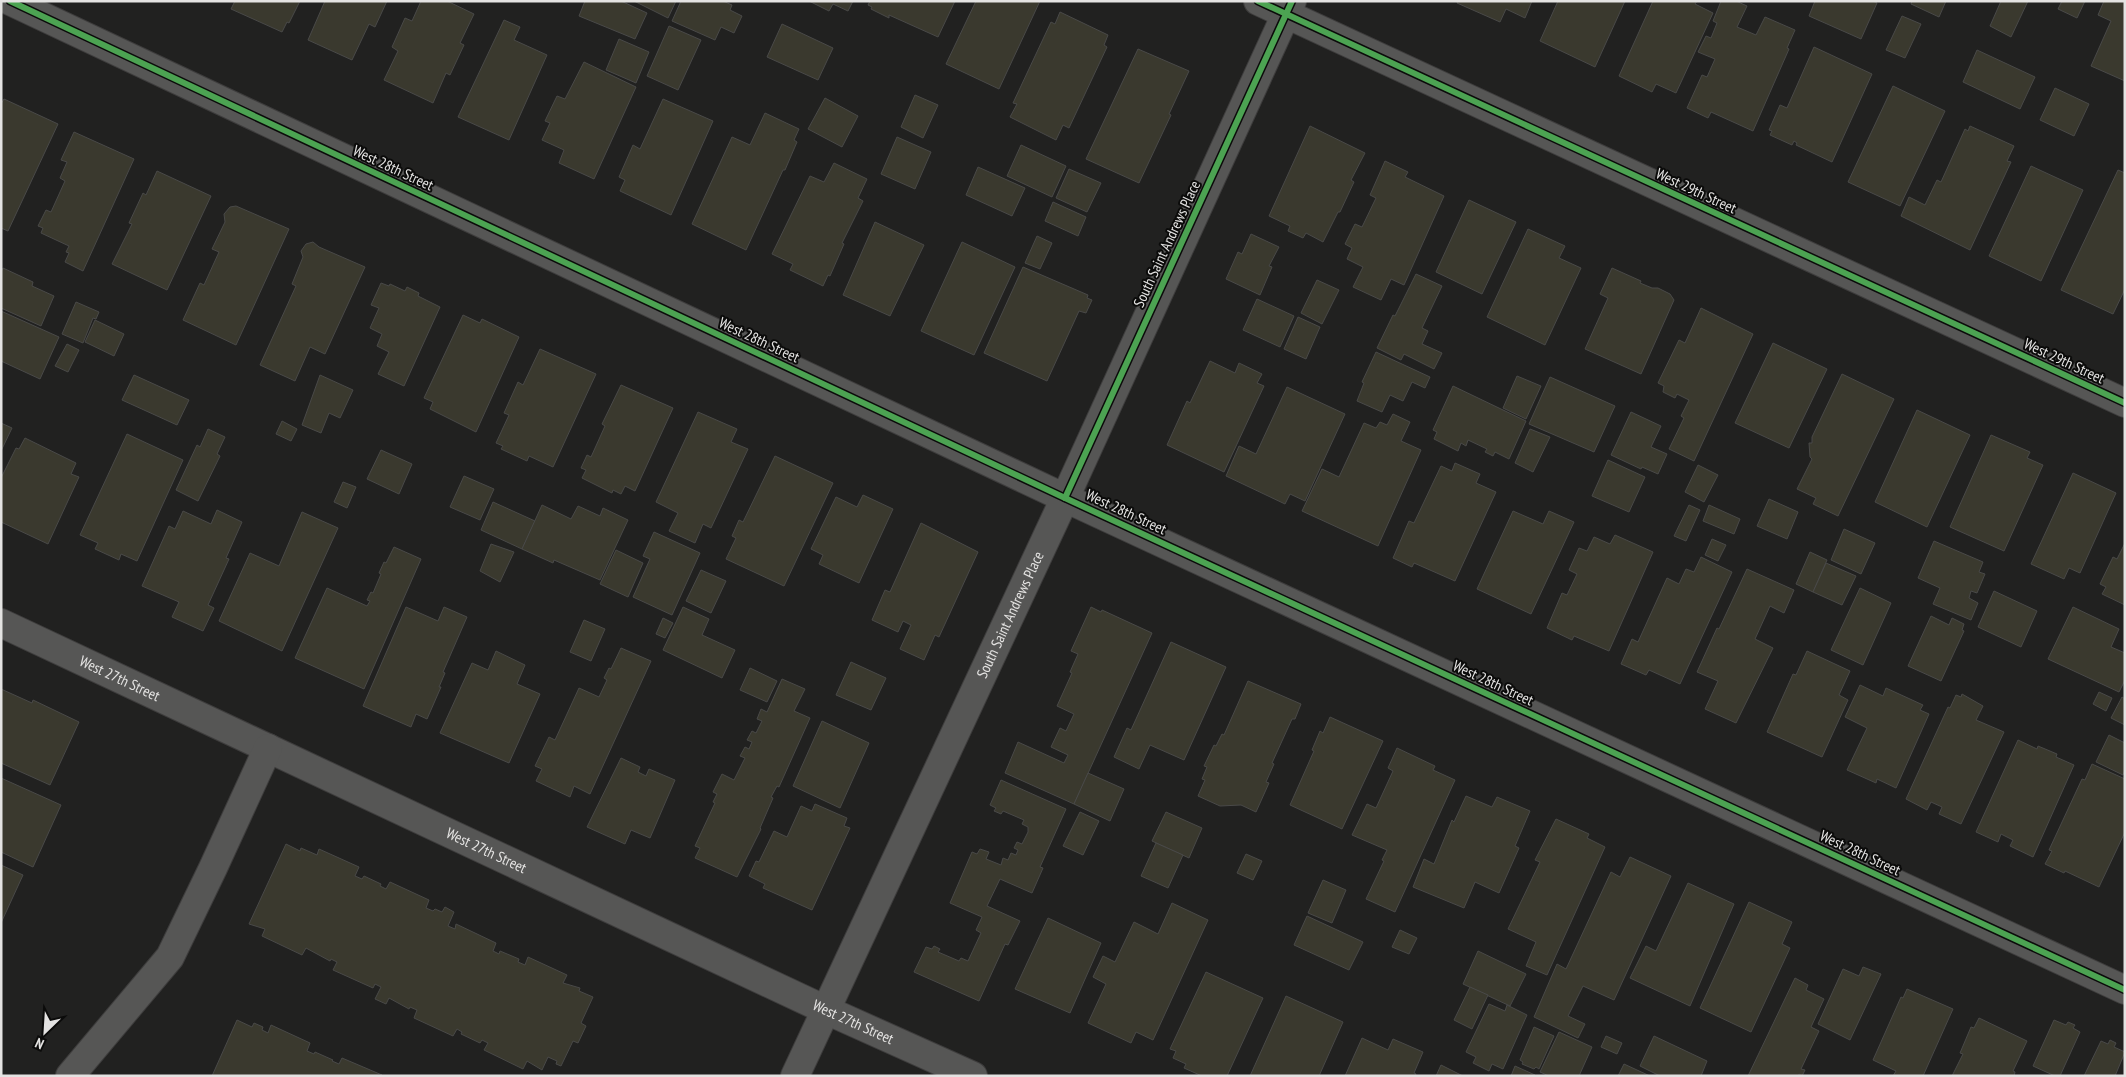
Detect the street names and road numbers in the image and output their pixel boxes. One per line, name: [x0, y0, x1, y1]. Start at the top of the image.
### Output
street label: West 28th Street: [350, 141, 436, 194]
street label: West 29th Street: [1653, 164, 1739, 217]
street label: South Saint Andrews Place: [1129, 177, 1204, 310]
street label: West 28th Street: [716, 313, 802, 366]
street label: West 29th Street: [2021, 334, 2107, 387]
street label: West 28th Street: [1083, 485, 1169, 538]
street label: South Saint Andrews Place: [972, 548, 1048, 681]
street label: West 27th Street: [77, 651, 163, 705]
street label: West 28th Street: [1450, 656, 1536, 709]
street label: West 27th Street: [443, 823, 530, 877]
street label: West 28th Street: [1817, 826, 1903, 879]
street label: West 27th Street: [810, 995, 897, 1048]

